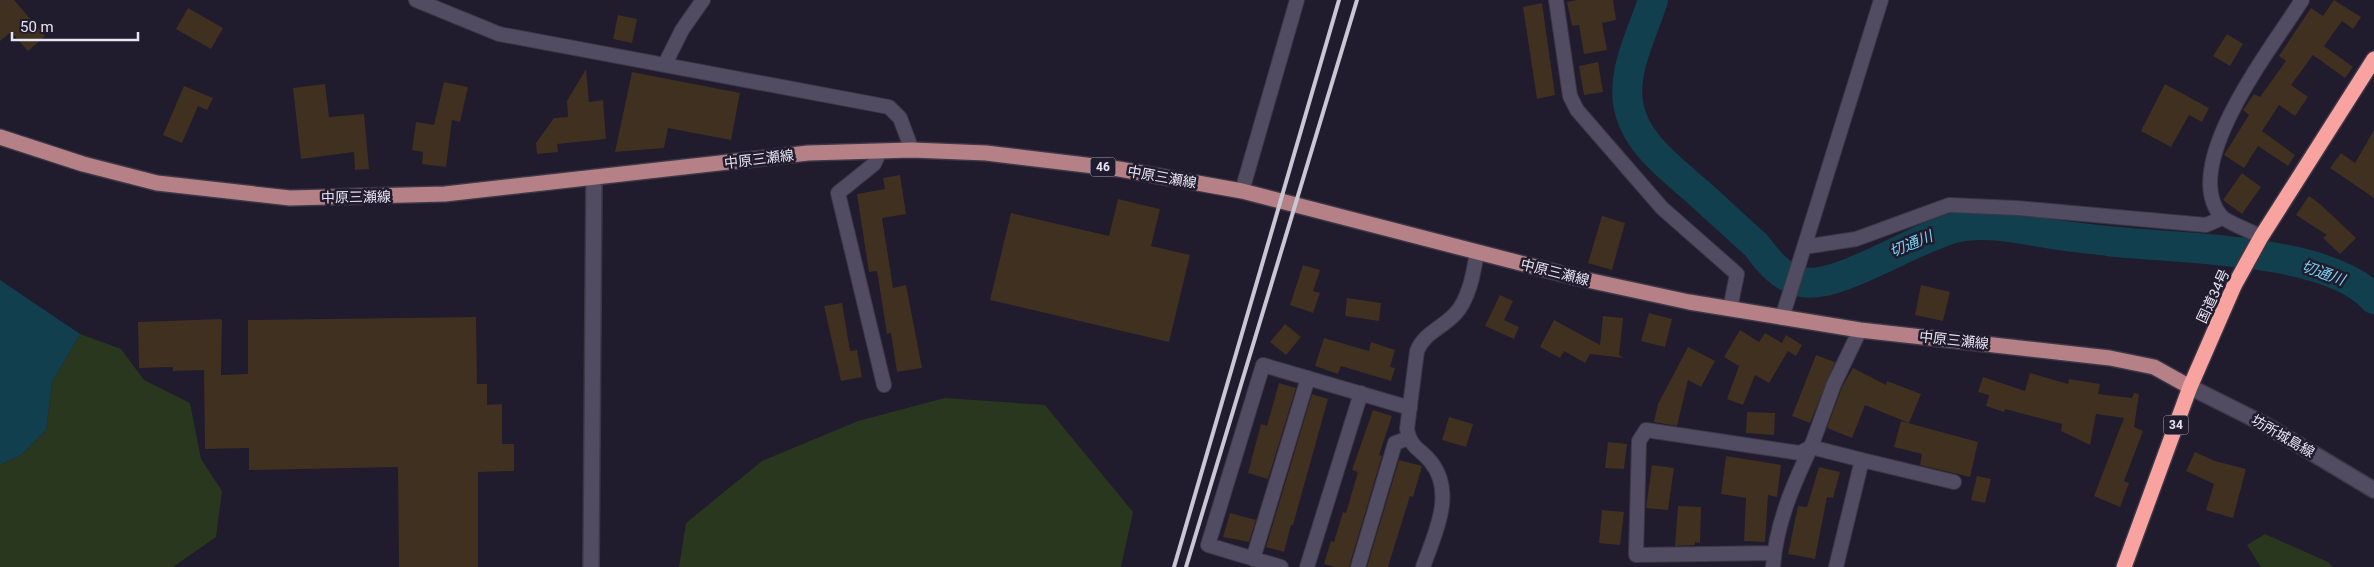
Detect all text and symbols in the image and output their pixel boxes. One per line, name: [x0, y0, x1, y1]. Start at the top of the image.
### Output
scale bar: [12, 10, 139, 42]
text: 50 m: [20, 18, 54, 36]
street label: 中原三瀬線: [723, 147, 795, 171]
road number: 46: [1090, 158, 1116, 176]
street label: 中原三瀬線: [1126, 163, 1198, 191]
street label: 中原三瀬線: [321, 188, 391, 206]
water label: 切通川: [1887, 226, 1937, 261]
street label: 中原三瀬線: [1519, 256, 1591, 288]
water label: 切通川: [2299, 257, 2349, 290]
street label: 国道34号: [2194, 266, 2232, 326]
street label: 中原三瀬線: [1918, 328, 1990, 352]
street label: 坊所城島線: [2249, 412, 2317, 460]
road number: 34: [2164, 416, 2188, 434]

